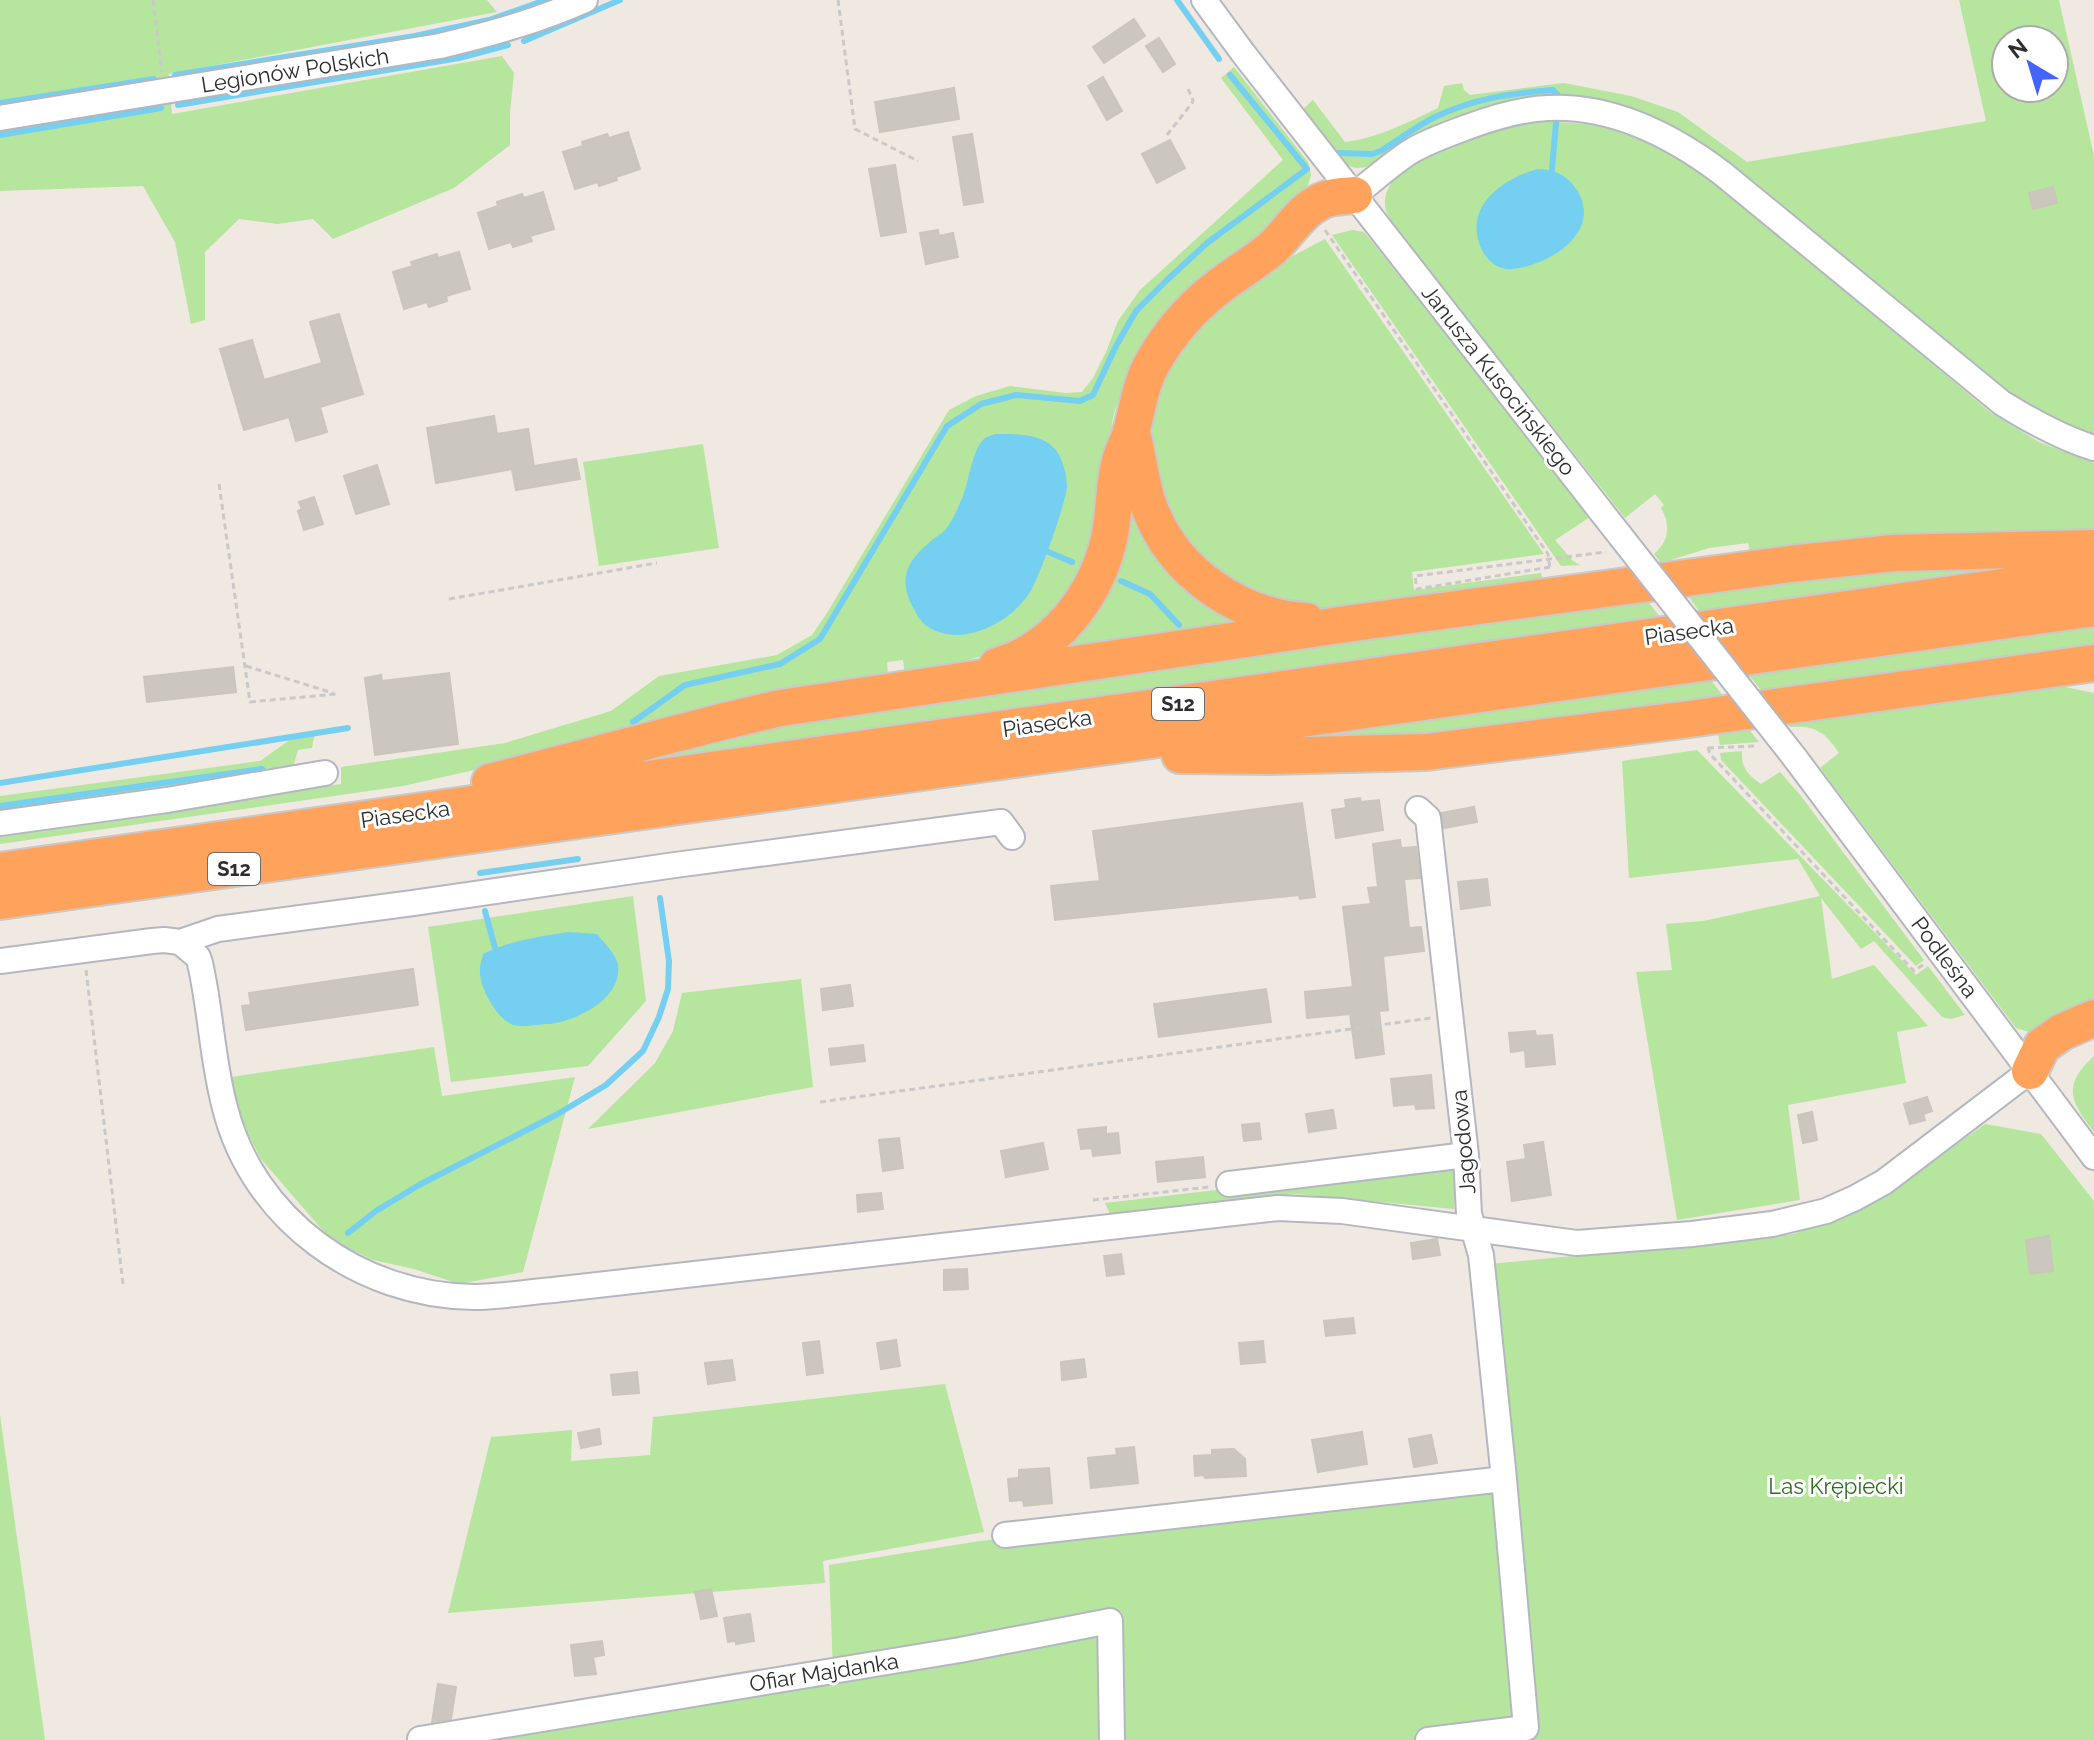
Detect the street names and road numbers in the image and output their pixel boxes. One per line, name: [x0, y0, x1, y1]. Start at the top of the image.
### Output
street label: Legionów Polskich: [199, 42, 391, 98]
street label: Janusza Kusocińskiego: [1417, 280, 1581, 480]
street label: Piasecka: [1643, 612, 1735, 650]
road number: S12: [1152, 688, 1204, 720]
street label: Piasecka: [1001, 704, 1093, 742]
street label: Piasecka: [359, 795, 451, 833]
road number: S12: [208, 853, 260, 885]
street label: Podleśna: [1906, 911, 1984, 1003]
street label: Jagodowa: [1445, 1089, 1481, 1195]
street label: Ofiar Majdanka: [748, 1647, 900, 1697]

